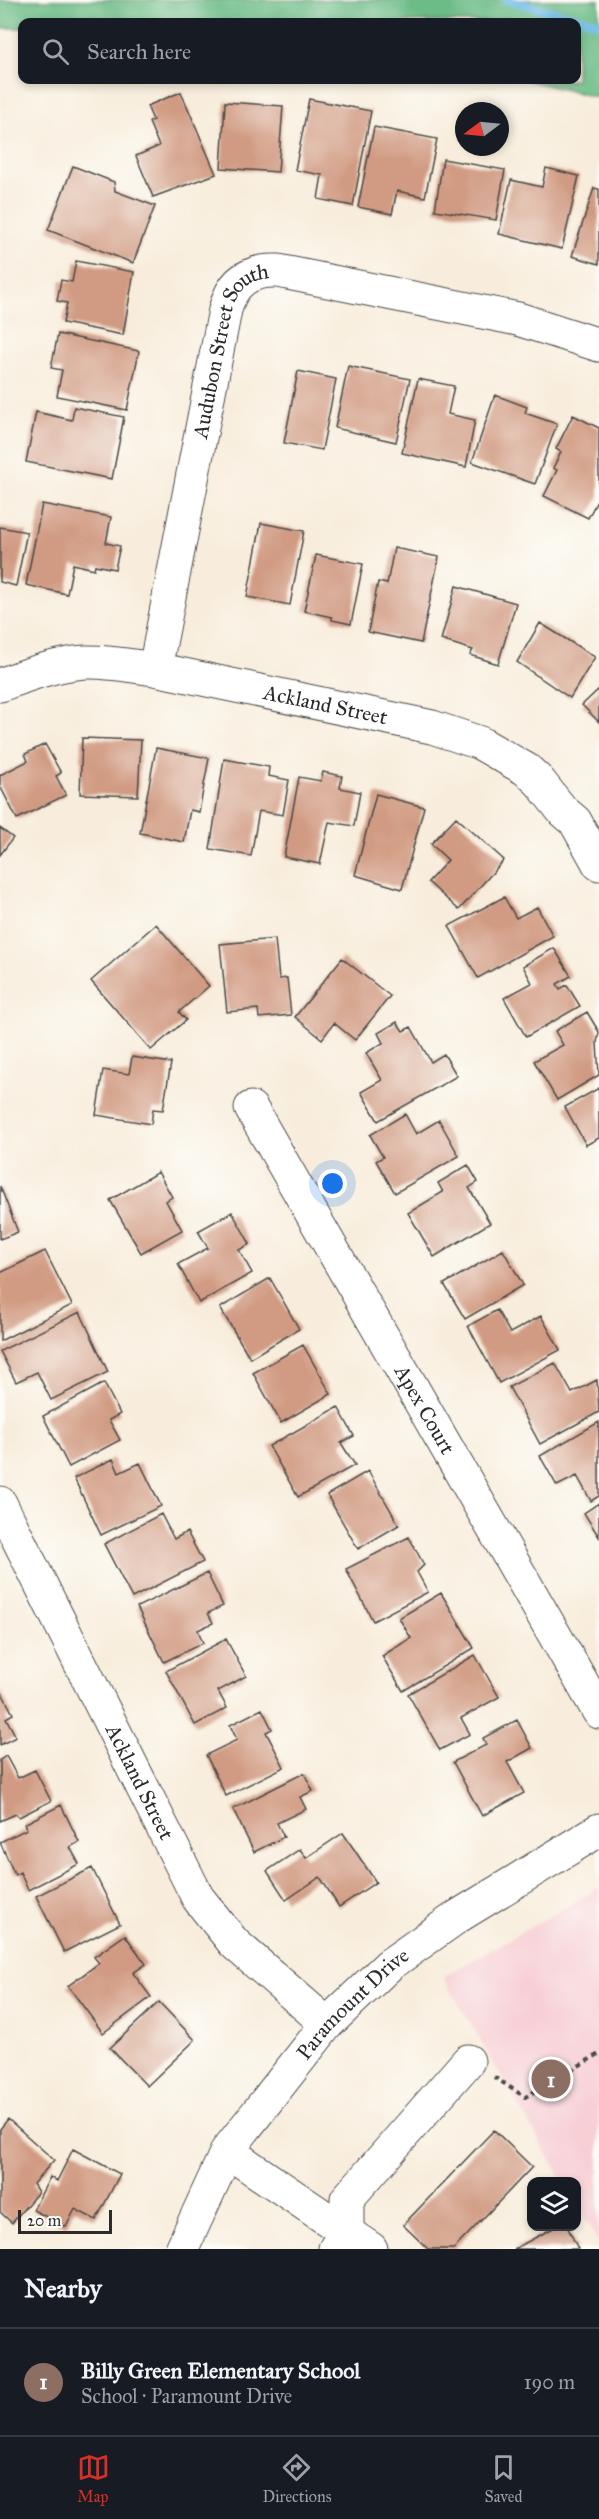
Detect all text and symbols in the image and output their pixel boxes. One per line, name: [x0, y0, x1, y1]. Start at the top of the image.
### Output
search box: [18, 18, 581, 84]
icon: search: [39, 35, 72, 68]
text: Search here: [87, 38, 191, 65]
north arrow: [455, 102, 509, 156]
street label: Audubon Street South: [187, 258, 271, 442]
street label: Ackland Street: [260, 679, 390, 730]
your location: [318, 1169, 347, 1198]
street label: Apex Court: [388, 1359, 461, 1459]
street label: Ackland Street: [100, 1719, 180, 1845]
street label: Paramount Drive: [291, 1942, 414, 2065]
pin: 1: [532, 2056, 570, 2102]
map controls: [527, 2177, 581, 2231]
button: layers: [527, 2177, 581, 2231]
scale bar: [18, 2207, 112, 2234]
text: 20 m: [27, 2211, 61, 2230]
text: Nearby: [24, 2272, 102, 2304]
text: Billy Green Elementary School: [81, 2357, 360, 2384]
text: 1: [40, 2370, 47, 2394]
text: 190 m: [524, 2370, 575, 2394]
text: School · Paramount Drive: [81, 2384, 292, 2408]
tab: Map: [77, 2451, 110, 2506]
tab: Directions: [263, 2451, 331, 2506]
tab: Saved: [484, 2451, 522, 2506]

